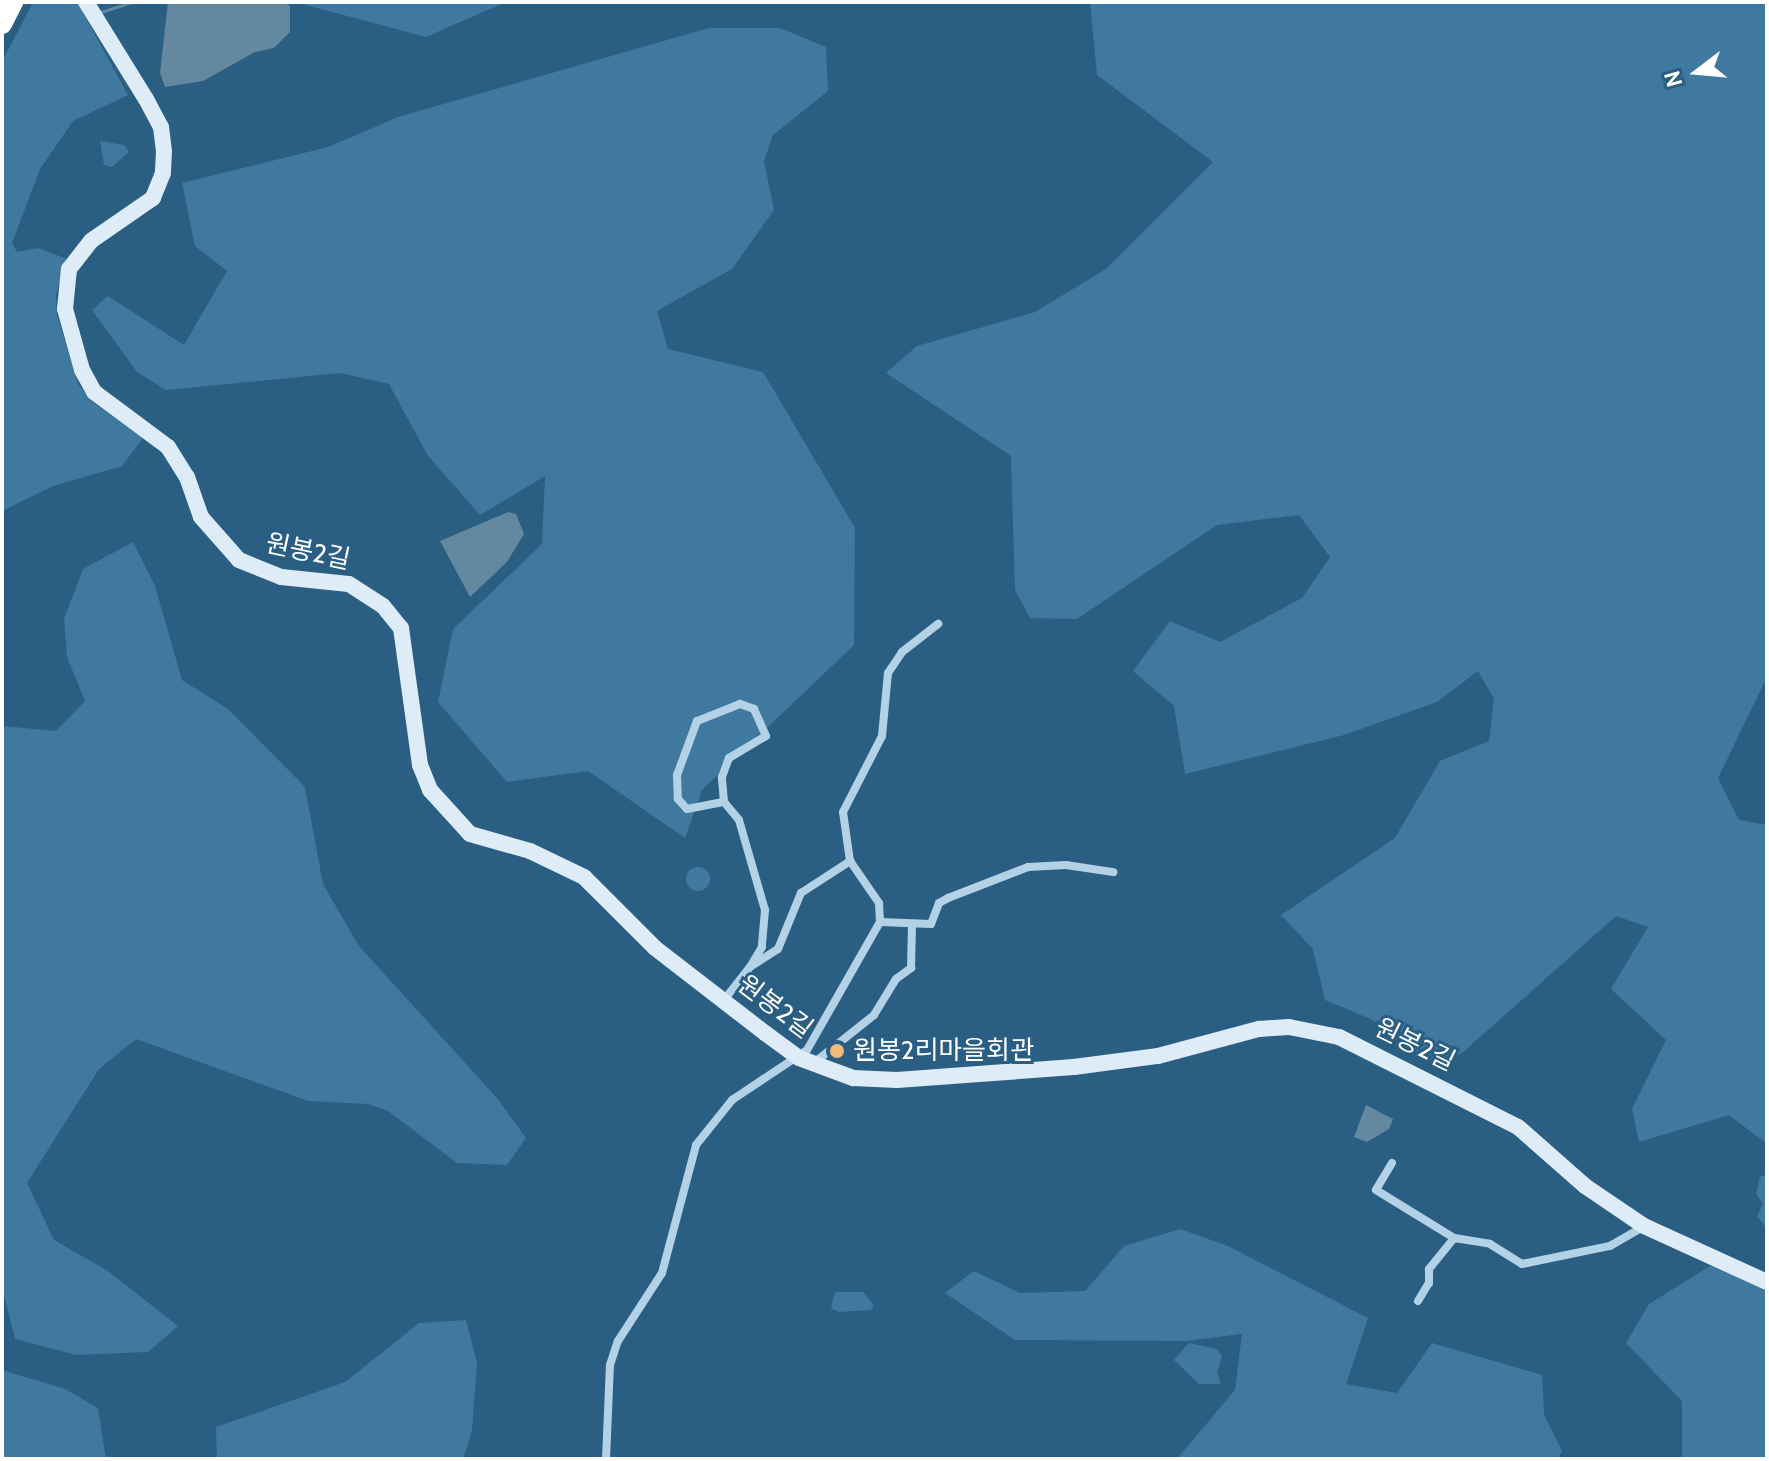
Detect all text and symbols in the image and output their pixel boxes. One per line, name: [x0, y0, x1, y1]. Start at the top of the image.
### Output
north arrow: [1657, 32, 1737, 112]
text: N: [1658, 68, 1689, 90]
street label: 원봉2길: [263, 528, 353, 576]
street label: 원봉2길: [732, 969, 818, 1045]
street label: 원봉2길: [1370, 1012, 1460, 1078]
place label: 원봉2리마을회관: [853, 1035, 1034, 1067]
marker: 원봉2리마을회관: [828, 1042, 846, 1060]

